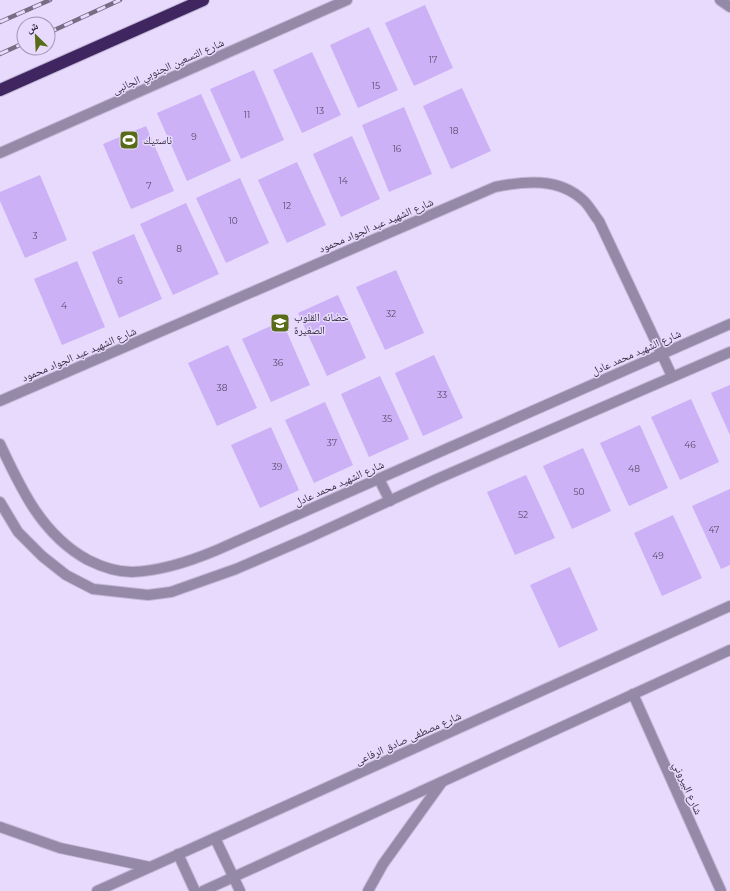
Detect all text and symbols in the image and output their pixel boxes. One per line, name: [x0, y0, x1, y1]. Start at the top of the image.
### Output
north arrow: [16, 16, 56, 56]
text: ش: [24, 18, 41, 37]
street label: شارع التسعين الجنوبي الجانبى: [110, 35, 227, 99]
house number: 17: [429, 54, 437, 65]
house number: 15: [372, 80, 380, 91]
house number: 13: [316, 105, 324, 116]
house number: 11: [244, 109, 250, 120]
house number: 18: [450, 125, 459, 136]
sports icon: ناستيك: [118, 129, 140, 151]
house number: 9: [191, 131, 197, 142]
place label: ناستيك: [143, 133, 172, 147]
house number: 16: [393, 143, 402, 154]
house number: 14: [338, 175, 348, 186]
house number: 7: [146, 180, 152, 191]
street label: شارع الشهيد عبد الجواد محمود: [317, 194, 435, 256]
house number: 12: [283, 200, 291, 211]
house number: 10: [228, 215, 238, 226]
house number: 3: [32, 230, 38, 241]
house number: 8: [176, 243, 182, 254]
house number: 6: [117, 275, 123, 286]
house number: 4: [61, 300, 67, 311]
house number: 32: [386, 308, 396, 319]
place label: حضانه القلوب الصغيرة: [294, 310, 349, 337]
school or university icon: حضانه القلوب الصغيرة: [269, 312, 291, 334]
street label: شارع الشهيد عبد الجواد محمود: [20, 323, 138, 385]
street label: شارع الشهيد محمد عادل: [589, 326, 683, 378]
house number: 36: [273, 357, 284, 368]
house number: 38: [217, 382, 228, 393]
house number: 33: [437, 389, 447, 400]
house number: 35: [382, 413, 392, 424]
house number: 37: [327, 437, 337, 448]
house number: 46: [684, 439, 696, 450]
street label: شارع الشهيد محمد عادل: [292, 457, 386, 509]
house number: 39: [272, 461, 283, 472]
house number: 48: [628, 463, 640, 474]
house number: 50: [573, 486, 585, 497]
house number: 52: [518, 509, 528, 520]
house number: 47: [709, 524, 719, 535]
house number: 49: [652, 550, 664, 561]
street label: شارع مصطفى صادق الرفاعى: [353, 708, 463, 768]
street label: شارع البيروني: [669, 760, 706, 817]

